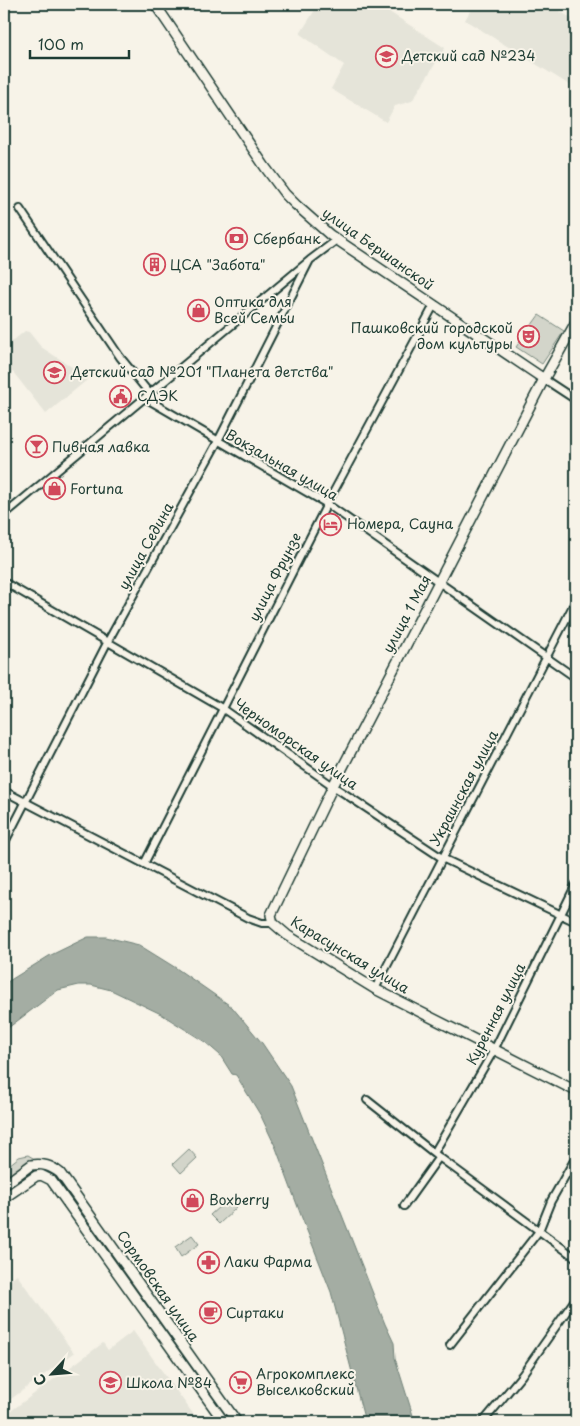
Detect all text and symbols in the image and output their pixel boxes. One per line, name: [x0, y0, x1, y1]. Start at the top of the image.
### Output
scale bar: [30, 28, 129, 60]
text: 100 m: [38, 32, 84, 55]
school or university icon: Детский сад №234: [374, 44, 398, 68]
place label: Детский сад №234: [401, 45, 536, 66]
street label: улица Бершанской: [318, 202, 438, 295]
bank icon: Сбербанк: [225, 227, 249, 251]
place label: Сбербанк: [253, 228, 321, 249]
building icon: ЦСА "Забота": [142, 253, 166, 277]
place label: ЦСА "Забота": [170, 254, 266, 275]
place label: Оптика для Всей Семьи: [214, 291, 295, 328]
shop icon: Оптика для Всей Семьи: [186, 298, 210, 322]
place label: Пашковский городской дом культуры: [351, 317, 513, 354]
theatre icon: Пашковский городской дом культуры: [517, 324, 541, 348]
school or university icon: Детский сад №201 "Планета детства": [43, 360, 67, 384]
place label: Детский сад №201 "Планета детства": [70, 361, 334, 382]
public building icon: СДЭК: [109, 384, 133, 408]
place label: СДЭК: [137, 385, 178, 406]
street label: Вокзальная улица: [222, 424, 343, 505]
bar icon: Пивная лавка: [24, 435, 48, 459]
place label: Пивная лавка: [52, 436, 150, 457]
shop icon: Fortuna: [42, 477, 66, 501]
place label: Fortuna: [70, 478, 123, 499]
street label: улица Седина: [113, 498, 178, 593]
hotel icon: Номера, Сауна: [319, 512, 343, 536]
place label: Номера, Сауна: [347, 513, 454, 534]
street label: улица Фрунзе: [243, 529, 306, 625]
street label: улица 1 Мая: [377, 571, 436, 656]
street label: Черноморская улица: [230, 693, 363, 794]
street label: Украинская улица: [424, 726, 503, 849]
street label: Карасунская улица: [287, 911, 414, 998]
street label: Куренная улица: [461, 959, 530, 1068]
shop icon: Boxberry: [181, 1188, 205, 1212]
place label: Boxberry: [209, 1189, 269, 1210]
street label: Сормовская улица: [112, 1226, 205, 1346]
pharmacy icon: Лаки Фарма: [196, 1250, 220, 1274]
place label: Лаки Фарма: [224, 1251, 313, 1272]
cafe icon: Сиртаки: [198, 1301, 222, 1325]
place label: Сиртаки: [226, 1302, 284, 1323]
north arrow: [28, 1348, 78, 1398]
place label: Агрокомплекс Выселковский: [256, 1363, 355, 1400]
supermarket icon: Агрокомплекс Выселковский: [228, 1370, 252, 1394]
text: С: [28, 1371, 52, 1389]
school or university icon: Школа №84: [98, 1371, 122, 1395]
place label: Школа №84: [126, 1372, 212, 1393]

